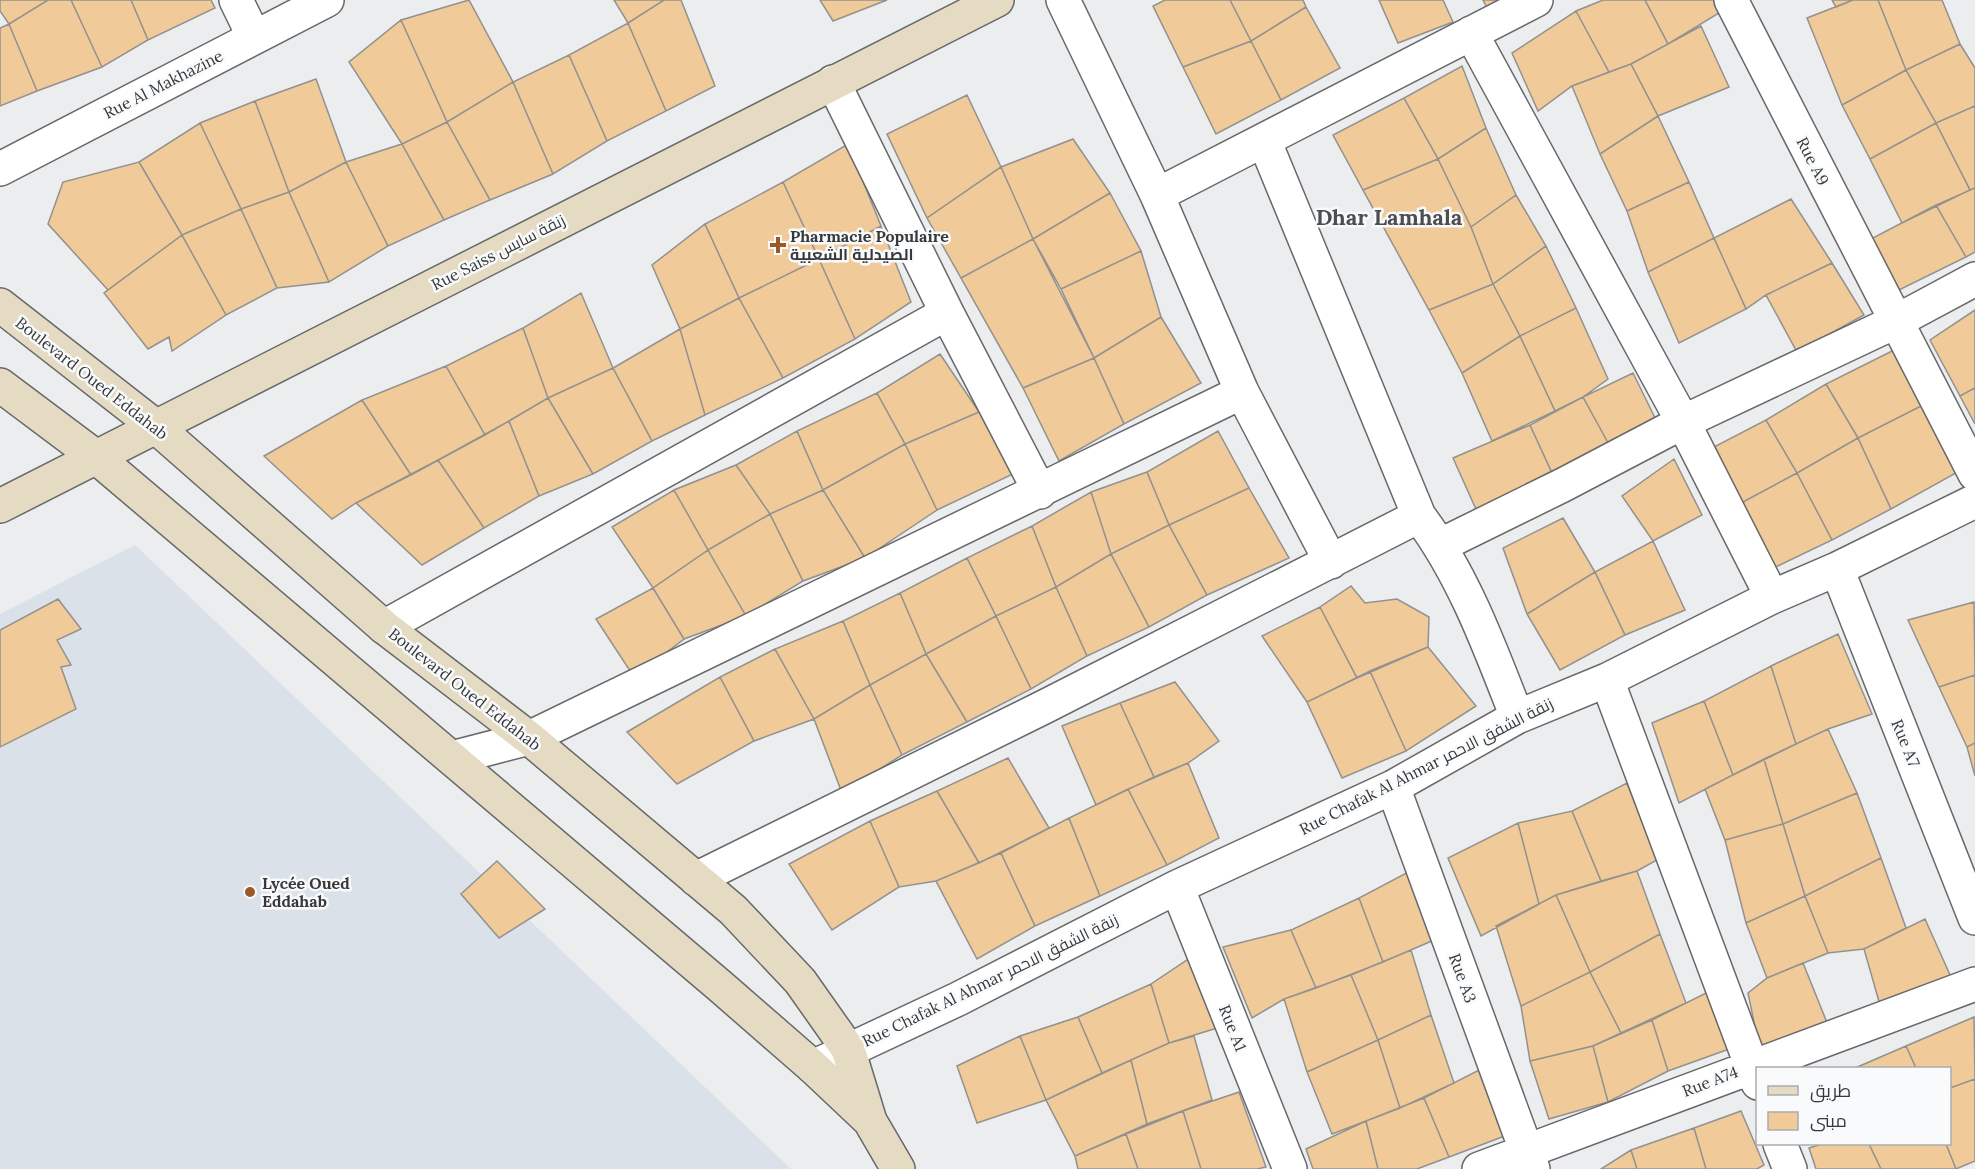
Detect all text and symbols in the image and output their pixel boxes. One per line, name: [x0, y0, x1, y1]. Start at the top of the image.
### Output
street label: Rue Al Makhazine: [100, 45, 226, 123]
street label: Rue A9: [1792, 133, 1834, 189]
district label: Dhar Lamhala: [1316, 203, 1463, 231]
street label: Rue Saiss زنقة سايس: [428, 210, 569, 295]
place label: Pharmacie Populaire الصيدلية الشعبية: [790, 226, 949, 264]
marker: Pharmacie Populaire الصيدلية الشعبية: [771, 238, 785, 252]
street label: Boulevard Oued Eddahab: [12, 312, 172, 444]
street label: Boulevard Oued Eddahab: [385, 623, 545, 755]
street label: Rue Chafak Al Ahmar زنقة الشفق الاحمر: [1296, 693, 1557, 840]
street label: Rue A7: [1887, 716, 1925, 770]
place label: Lycée Oued Eddahab: [262, 873, 350, 911]
marker: Lycée Oued Eddahab: [243, 885, 257, 899]
street label: Rue Chafak Al Ahmar زنقة الشفق الاحمر: [859, 909, 1122, 1052]
street label: Rue A3: [1445, 950, 1481, 1006]
street label: Rue A1: [1215, 1002, 1251, 1054]
street label: Rue A74: [1679, 1061, 1741, 1101]
legend: [1756, 1067, 1951, 1145]
text: طريق: [1810, 1079, 1851, 1103]
text: مبنى: [1810, 1109, 1847, 1132]

